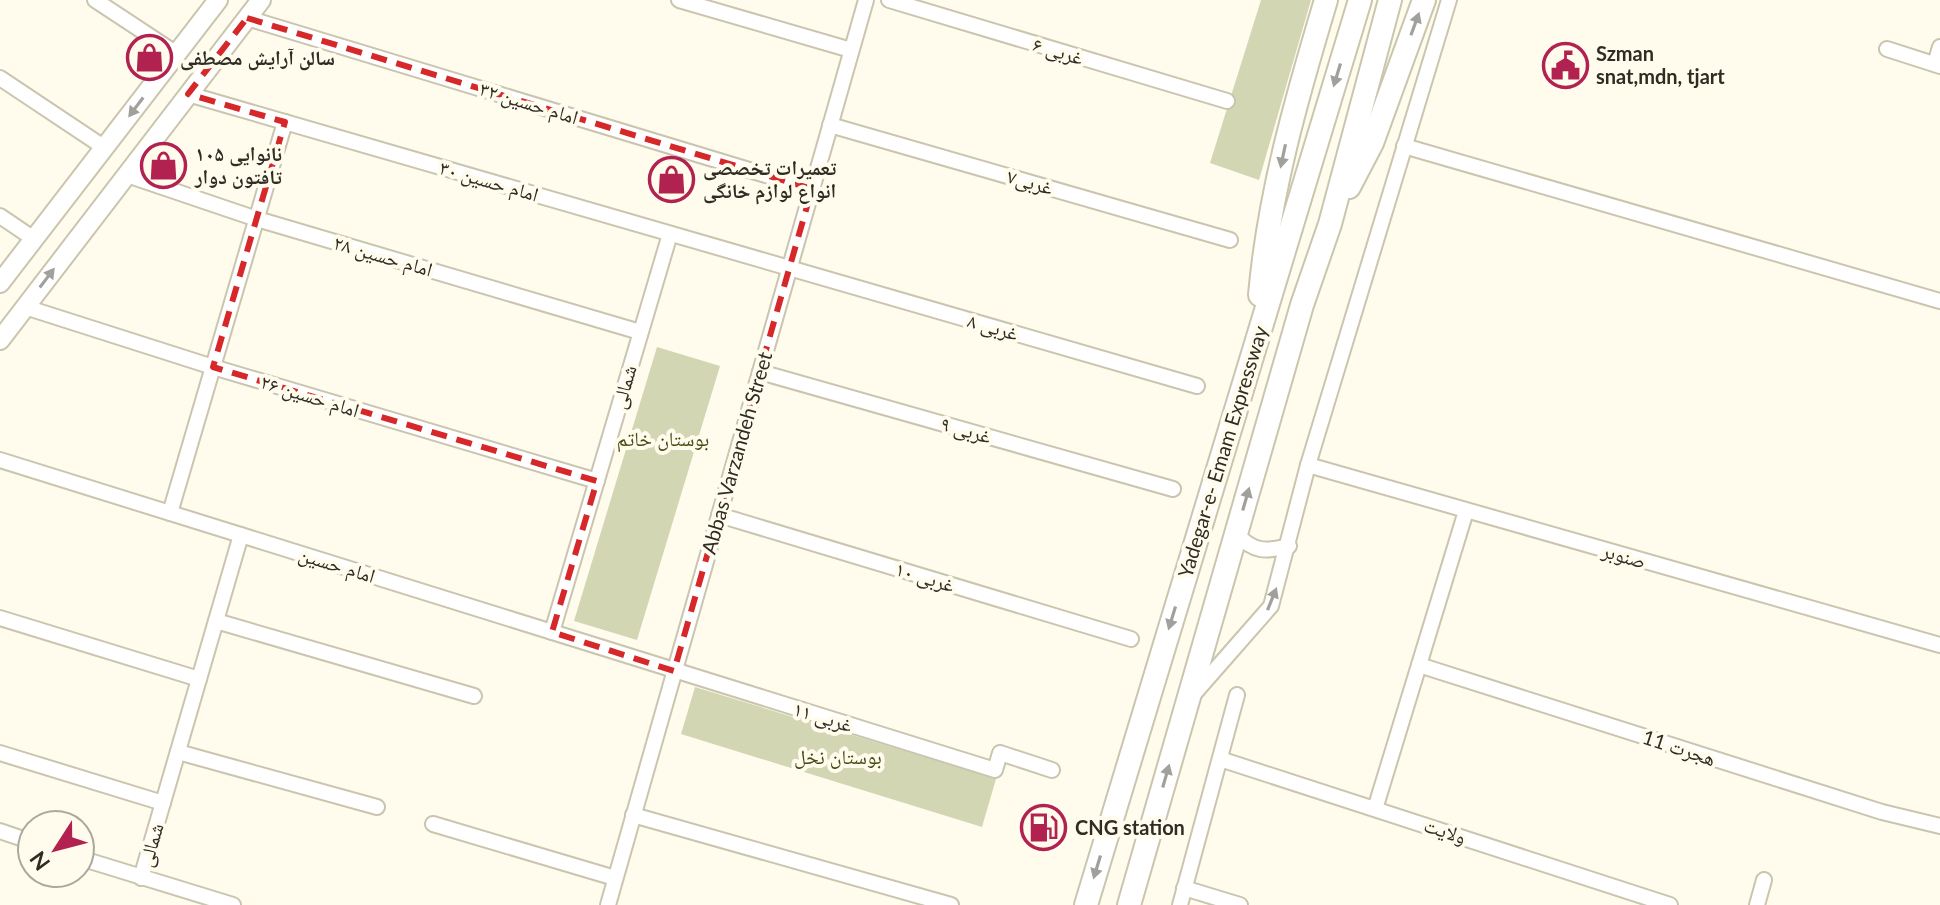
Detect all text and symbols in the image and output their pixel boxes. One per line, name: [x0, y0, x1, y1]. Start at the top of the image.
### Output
one-way arrow: [1409, 11, 1422, 35]
street label: غربی ۶: [1030, 31, 1086, 70]
shop icon: سالن آرایش مصطفی: [125, 34, 173, 82]
place label: Szman snat,mdn, tjart: [1596, 41, 1725, 88]
public building icon: Szman snat,mdn, tjart: [1541, 42, 1589, 90]
place label: سالن آرایش مصطفی: [180, 45, 335, 71]
one-way arrow: [1330, 63, 1343, 87]
street label: امام حسین ۳۲: [476, 76, 581, 131]
one-way arrow: [129, 97, 145, 117]
shop icon: نانوایی ۱۰۵ تافتون دوار: [140, 141, 188, 189]
place label: نانوایی ۱۰۵ تافتون دوار: [194, 141, 283, 189]
one-way arrow: [1276, 144, 1288, 169]
street label: امام حسین ۳۰: [436, 154, 542, 208]
shop icon: تعمیرات تخصصی انواع لوازم خانگی: [648, 155, 696, 203]
place label: تعمیرات تخصصی انواع لوازم خانگی: [703, 155, 837, 205]
street label: غربی۷: [1004, 163, 1056, 200]
street label: امام حسین ۲۸: [330, 229, 436, 283]
one-way arrow: [39, 268, 55, 289]
street label: غربی ۸: [965, 307, 1021, 346]
street label: Yadegar-e- Emam Expressway: [1172, 322, 1272, 580]
street label: Abbas Varzandeh Street: [696, 349, 776, 556]
street label: شمالی: [605, 362, 642, 412]
street label: امام حسین ۲۶: [257, 369, 362, 424]
street label: غربی ۹: [938, 410, 994, 449]
park label: بوستان خاتم: [617, 426, 709, 453]
one-way arrow: [1240, 487, 1253, 511]
street label: صنوبر: [1598, 537, 1649, 573]
street label: امام حسین: [295, 541, 378, 590]
street label: غربی ۱۰: [893, 556, 958, 597]
one-way arrow: [1265, 587, 1278, 610]
one-way arrow: [1166, 607, 1178, 631]
street label: غربی ۱۱: [791, 696, 856, 737]
street label: هجرت 11: [1640, 724, 1719, 770]
park label: بوستان نخل: [794, 744, 882, 769]
one-way arrow: [1160, 764, 1173, 788]
fuel station icon: CNG station: [1020, 804, 1068, 852]
north arrow: [16, 809, 96, 889]
street label: ولایت: [1421, 812, 1469, 848]
place label: CNG station: [1075, 815, 1185, 839]
street label: شمالی: [132, 820, 169, 870]
text: N: [24, 846, 55, 876]
one-way arrow: [1090, 856, 1103, 880]

